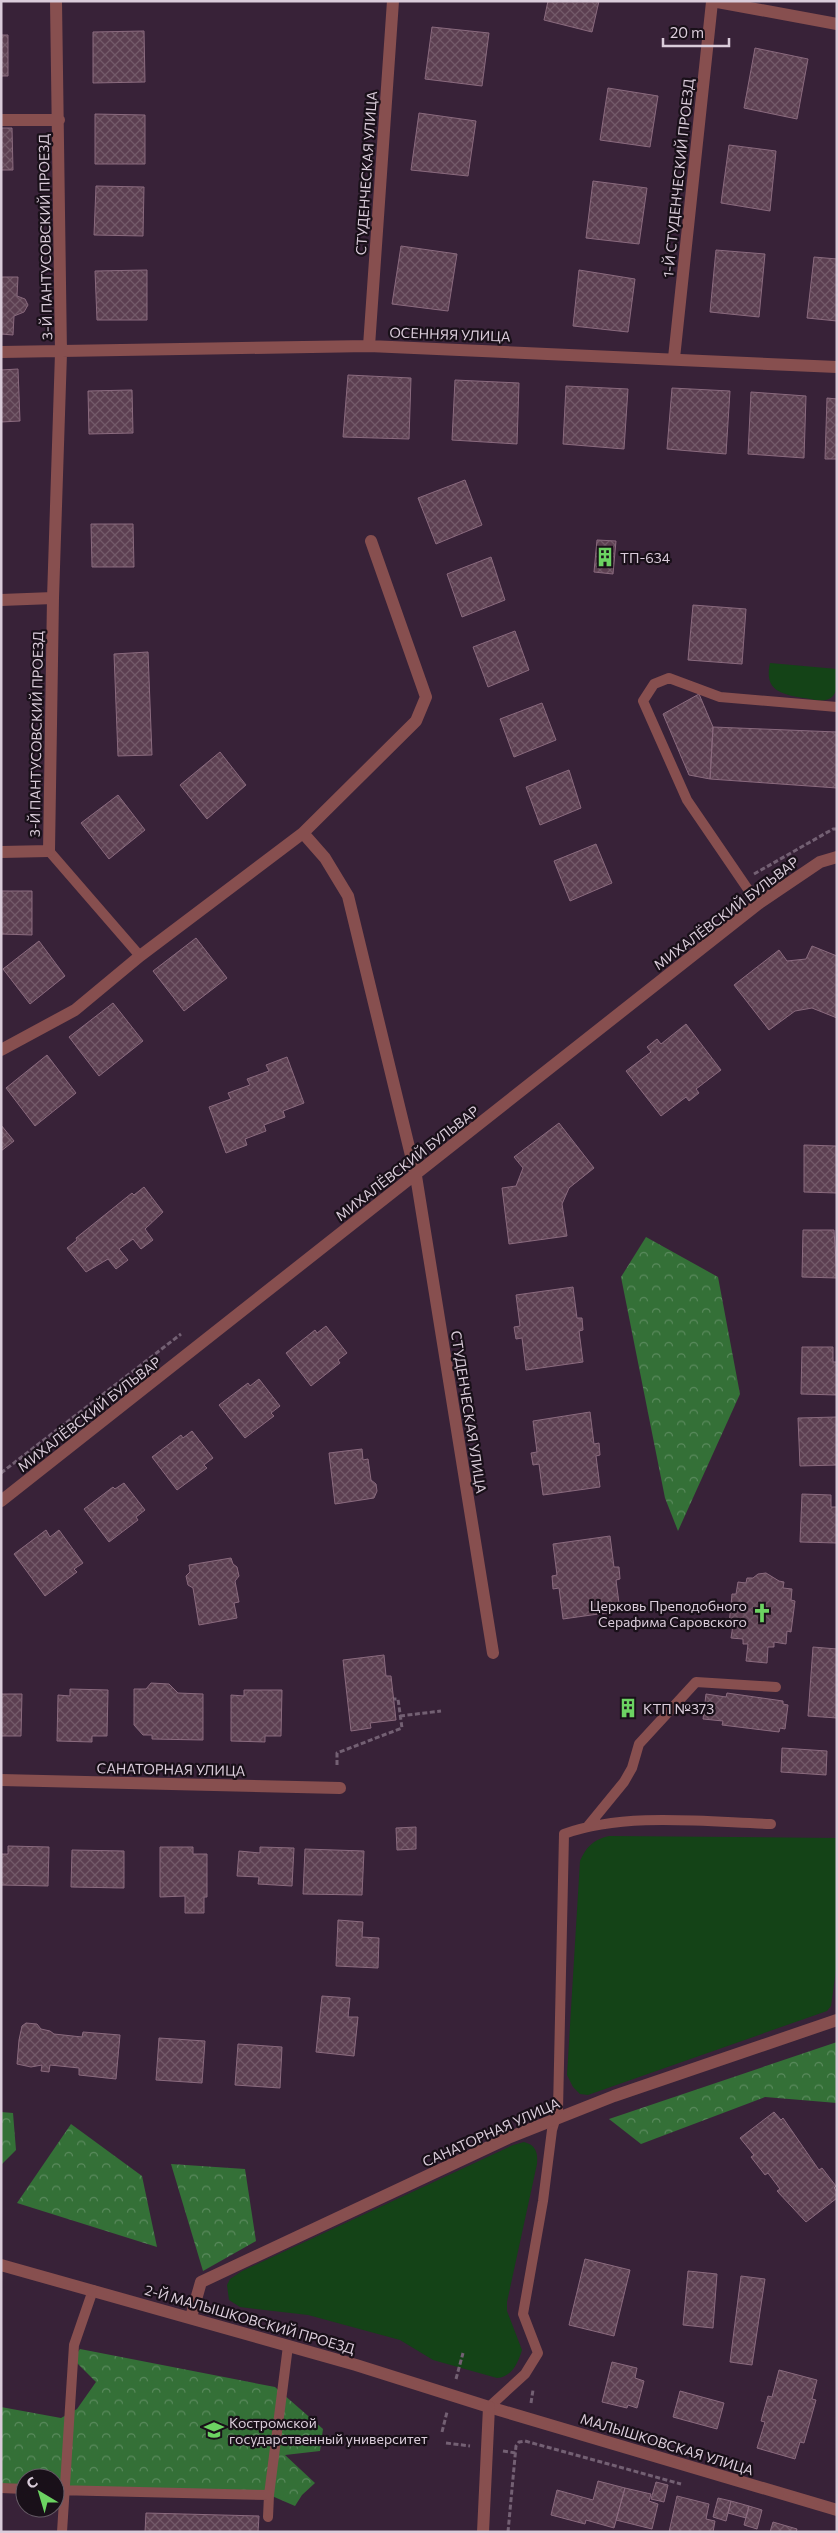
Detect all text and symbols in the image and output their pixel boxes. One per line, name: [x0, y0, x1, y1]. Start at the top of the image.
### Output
scale bar: [663, 15, 729, 47]
text: 20 m: [670, 23, 704, 41]
street label: 1-Й СТУДЕНЧЕСКИЙ ПРОЕЗД: [659, 78, 697, 278]
street label: СТУДЕНЧЕСКАЯ УЛИЦА: [352, 90, 380, 256]
street label: 3-Й ПАНТУСОВСКИЙ ПРОЕЗД: [35, 134, 55, 340]
street label: ОСЕННЯЯ УЛИЦА: [389, 323, 511, 345]
building icon: ТП-634: [594, 546, 616, 568]
place label: ТП-634: [620, 549, 671, 566]
street label: 3-Й ПАНТУСОВСКИЙ ПРОЕЗД: [26, 631, 46, 837]
street label: МИХАЛЁВСКИЙ БУЛЬВАР: [650, 853, 802, 973]
street label: МИХАЛЁВСКИЙ БУЛЬВАР: [332, 1102, 482, 1224]
street label: СТУДЕНЧЕСКАЯ УЛИЦА: [448, 1329, 490, 1495]
street label: МИХАЛЁВСКИЙ БУЛЬВАР: [14, 1353, 164, 1475]
place label: Церковь Преподобного Серафима Саровского: [590, 1597, 747, 1630]
church icon: Церковь Преподобного Серафима Саровского: [751, 1602, 773, 1624]
building icon: КТП №373: [617, 1697, 639, 1719]
place label: КТП №373: [643, 1700, 714, 1717]
street label: САНАТОРНАЯ УЛИЦА: [96, 1759, 246, 1779]
street label: САНАТОРНАЯ УЛИЦА: [420, 2094, 563, 2170]
street label: 2-Й МАЛЫШКОВСКИЙ ПРОЕЗД: [143, 2281, 357, 2357]
street label: МАЛЫШКОВСКАЯ УЛИЦА: [578, 2409, 756, 2479]
place label: Костромской государственный университет: [229, 2414, 428, 2447]
school or university icon: Костромской государственный университет: [203, 2419, 225, 2441]
north arrow: [15, 2468, 65, 2518]
text: С: [23, 2473, 41, 2492]

